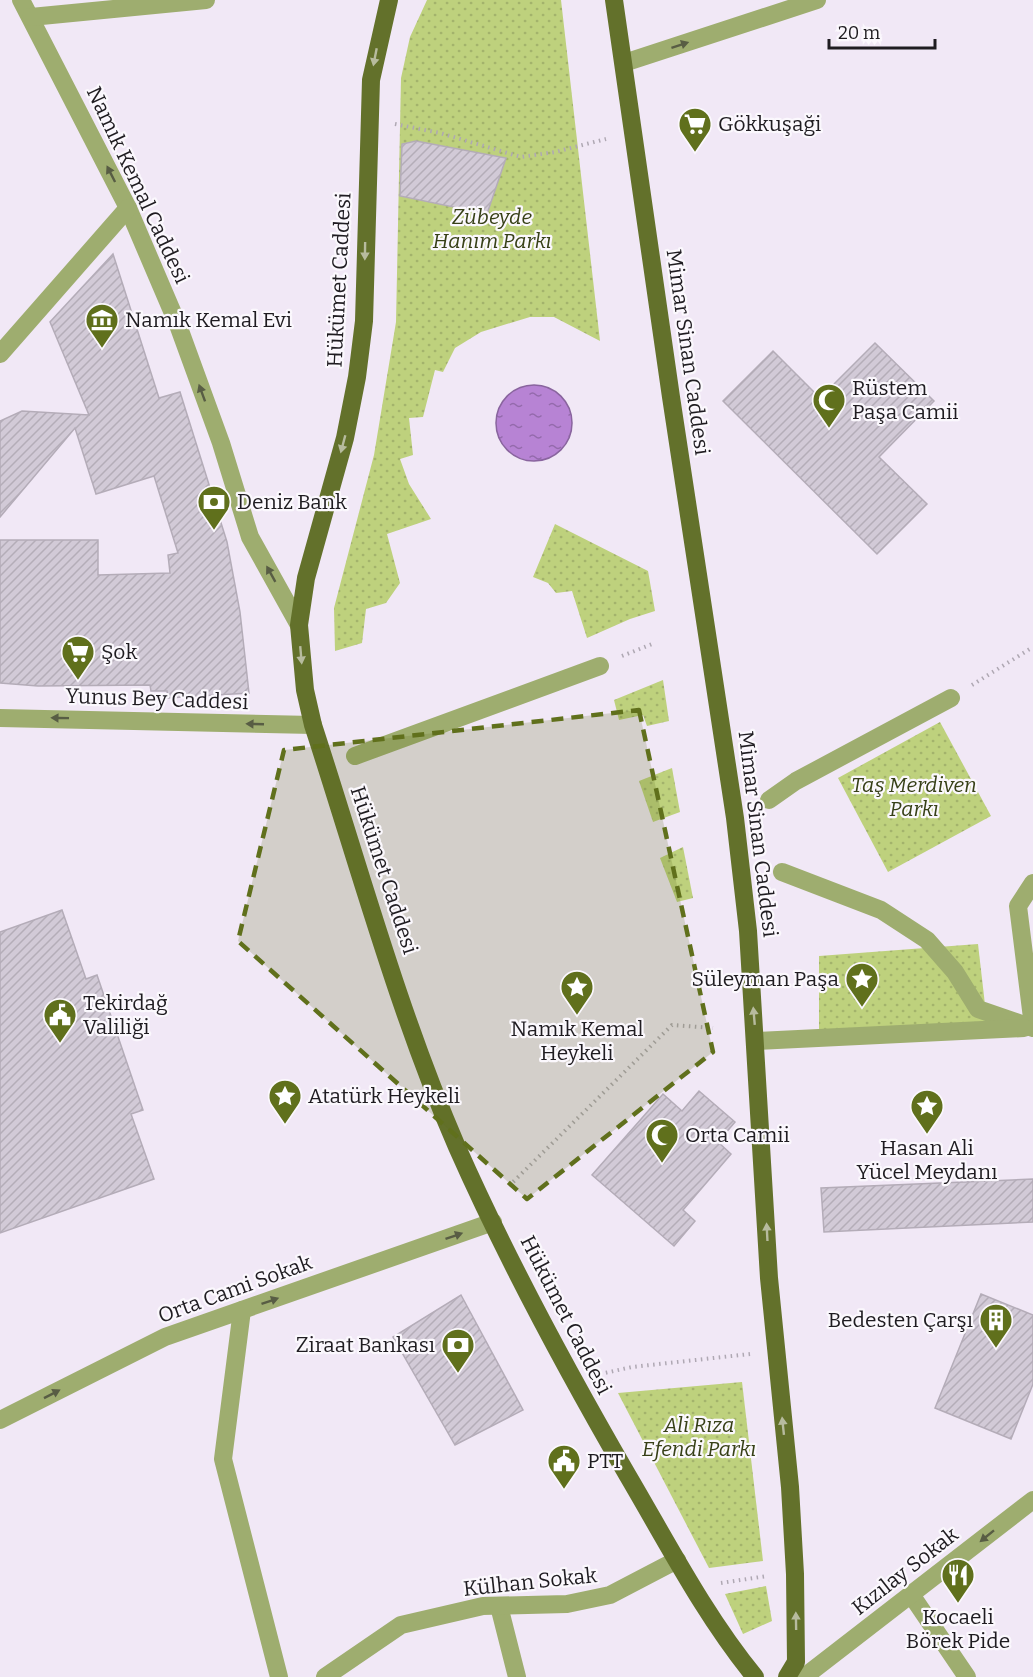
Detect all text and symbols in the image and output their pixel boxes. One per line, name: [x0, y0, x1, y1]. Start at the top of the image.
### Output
scale bar: [829, 12, 936, 50]
text: 20 m: [838, 22, 880, 44]
one-way arrow: [671, 40, 689, 49]
one-way arrow: [370, 47, 379, 66]
street label: Namık Kemal Caddesi: [81, 82, 195, 288]
supermarket icon: Gökkuşaği: [677, 106, 713, 153]
place label: Gökkuşaği: [718, 111, 821, 137]
one-way arrow: [106, 165, 116, 182]
street label: Hükümet Caddesi: [321, 192, 357, 368]
park label: Zübeyde Hanım Parkı: [432, 204, 552, 254]
one-way arrow: [361, 242, 370, 261]
street label: Mimar Sinan Caddesi: [661, 247, 715, 457]
museum icon: Namık Kemal Evi: [84, 302, 120, 349]
place label: Namık Kemal Evi: [125, 307, 292, 333]
place label: Rüstem Paşa Camii: [852, 375, 959, 425]
mosque icon: Rüstem Paşa Camii: [811, 382, 847, 429]
one-way arrow: [197, 383, 207, 401]
one-way arrow: [337, 435, 347, 453]
bank icon: Deniz Bank: [196, 484, 232, 531]
place label: Deniz Bank: [237, 489, 347, 515]
one-way arrow: [266, 566, 276, 583]
supermarket icon: Şok: [60, 634, 96, 681]
place label: Şok: [101, 639, 137, 665]
one-way arrow: [296, 645, 306, 664]
street label: Yunus Bey Caddesi: [65, 683, 249, 715]
one-way arrow: [50, 713, 69, 723]
one-way arrow: [245, 719, 264, 728]
street label: Mimar Sinan Caddesi: [732, 729, 784, 939]
park label: Taş Merdiven Parkı: [851, 772, 977, 822]
street label: Hükümet Caddesi: [345, 783, 423, 957]
place icon: Süleyman Paşa: [844, 961, 880, 1008]
place label: Süleyman Paşa: [691, 966, 840, 992]
place icon: Namık Kemal Heykeli: [559, 969, 595, 1016]
place label: Tekirdağ Valiliği: [83, 990, 168, 1040]
public building icon: Tekirdağ Valiliği: [42, 997, 78, 1044]
one-way arrow: [749, 1007, 759, 1026]
place label: Namık Kemal Heykeli: [510, 1016, 644, 1066]
place icon: Atatürk Heykeli: [267, 1078, 303, 1125]
place label: Atatürk Heykeli: [308, 1083, 460, 1109]
place icon: Hasan Ali Yücel Meydanı: [909, 1088, 945, 1135]
mosque icon: Orta Camii: [644, 1117, 680, 1164]
place label: Orta Camii: [685, 1122, 790, 1148]
place label: Hasan Ali Yücel Meydanı: [857, 1135, 997, 1185]
one-way arrow: [762, 1222, 772, 1241]
one-way arrow: [445, 1231, 463, 1241]
street label: Hükümet Caddesi: [515, 1231, 617, 1399]
street label: Orta Cami Sokak: [155, 1249, 316, 1329]
one-way arrow: [261, 1295, 279, 1305]
building icon: Bedesten Çarşı: [978, 1302, 1014, 1349]
place label: Bedesten Çarşı: [828, 1307, 973, 1333]
bank icon: Ziraat Bankası: [440, 1327, 476, 1374]
place label: Ziraat Bankası: [296, 1332, 435, 1358]
one-way arrow: [44, 1389, 61, 1398]
park label: Ali Rıza Efendi Parkı: [642, 1412, 756, 1462]
one-way arrow: [778, 1417, 788, 1436]
public building icon: PTT: [546, 1443, 582, 1490]
place label: PTT: [587, 1448, 623, 1474]
street label: Kızılay Sokak: [847, 1521, 964, 1621]
one-way arrow: [979, 1530, 995, 1543]
restaurant icon: Kocaeli Börek Pide: [940, 1557, 976, 1604]
street label: Külhan Sokak: [462, 1562, 598, 1602]
place label: Kocaeli Börek Pide: [906, 1604, 1010, 1654]
one-way arrow: [792, 1611, 801, 1630]

